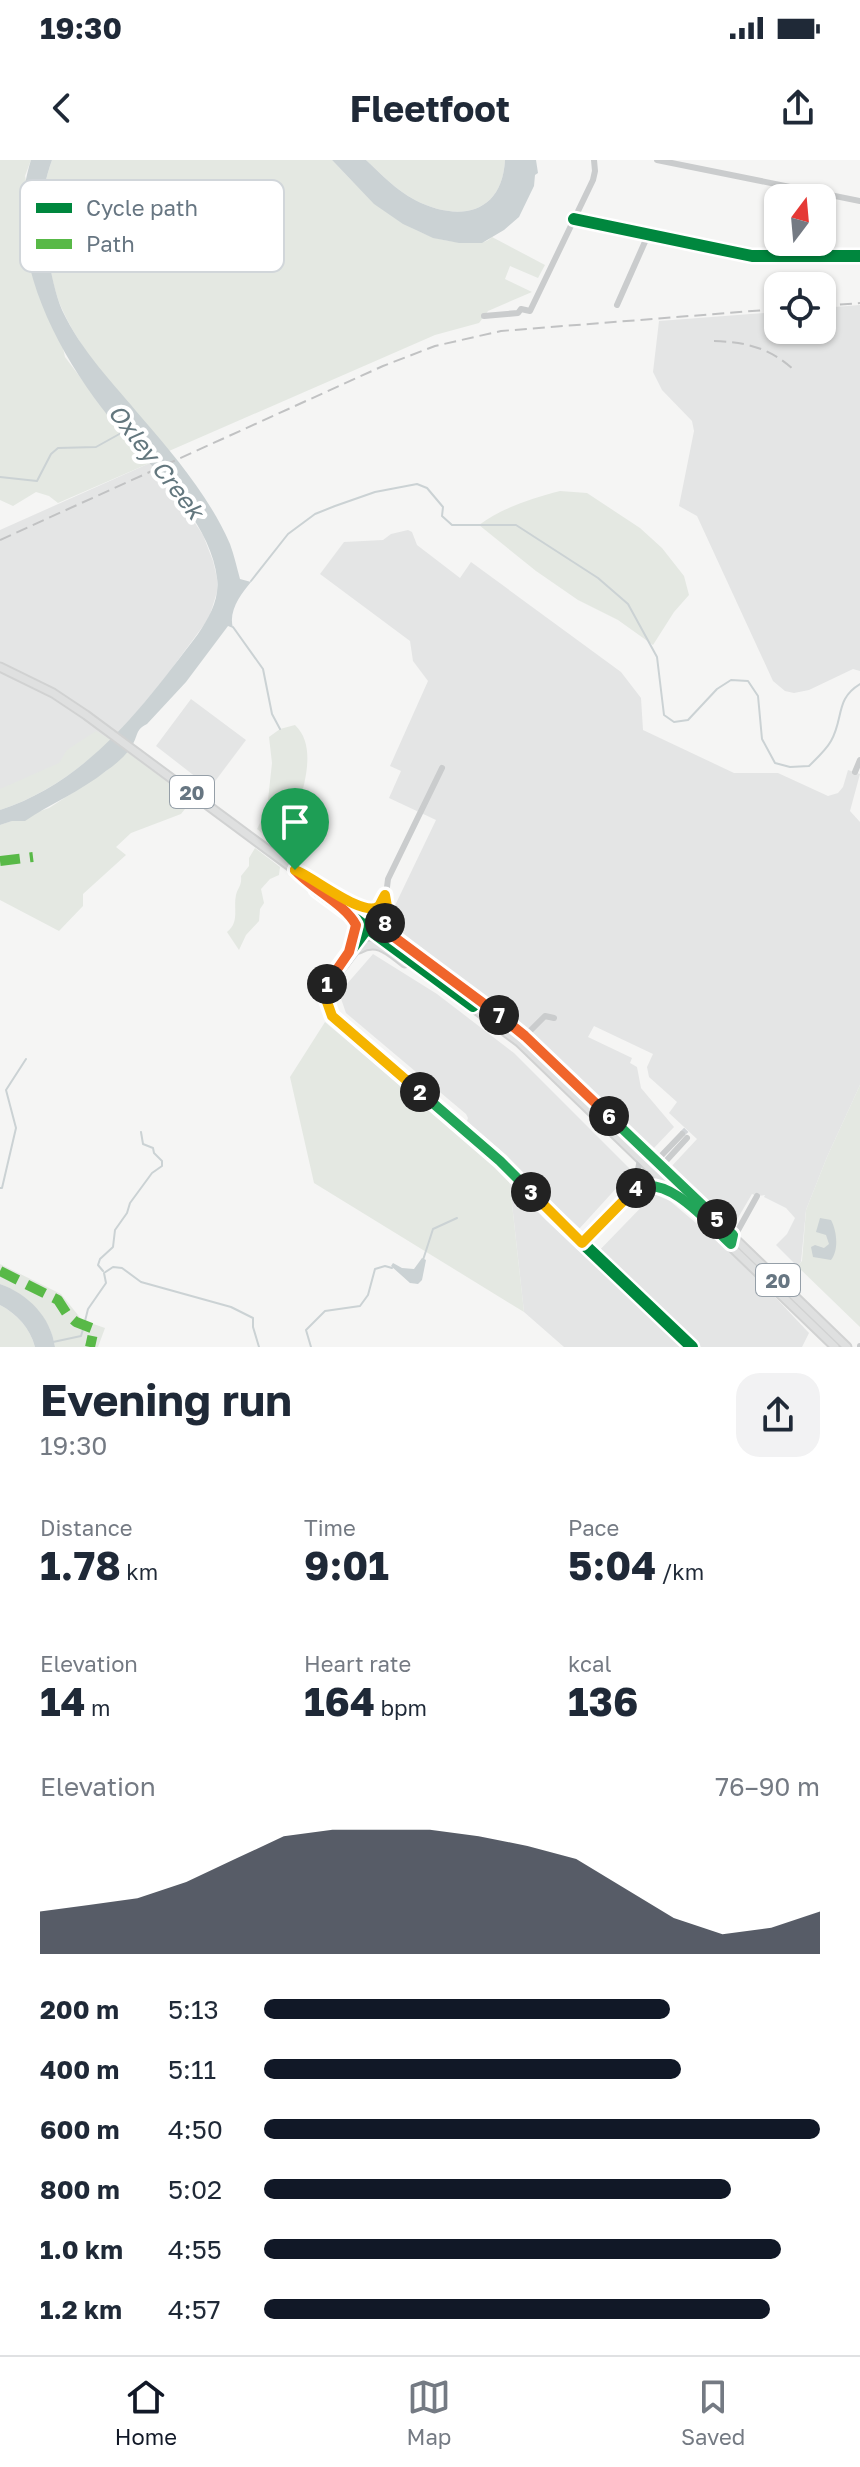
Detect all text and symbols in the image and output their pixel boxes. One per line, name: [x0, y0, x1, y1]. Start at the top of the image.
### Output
text: 19:30: [40, 10, 122, 46]
icon: back: [40, 86, 84, 130]
icon: share: [776, 86, 820, 130]
text: Fleetfoot: [350, 87, 510, 130]
legend: [20, 180, 284, 272]
north arrow: [764, 184, 836, 256]
map controls: [764, 184, 836, 344]
text: Cycle path: [86, 194, 198, 221]
text: Path: [86, 230, 135, 257]
button: locate: [764, 272, 836, 344]
water label: Oxley Creek: [102, 398, 212, 527]
road number: 20: [170, 776, 214, 808]
pin: [261, 788, 329, 870]
icon: arrive: [273, 800, 317, 844]
pin: 8: [365, 903, 405, 943]
text: 8: [378, 909, 392, 936]
pin: 1: [307, 964, 347, 1004]
text: 1: [321, 970, 333, 997]
pin: 7: [479, 995, 519, 1035]
text: 7: [493, 1001, 505, 1028]
pin: 2: [400, 1072, 440, 1112]
text: 2: [413, 1078, 427, 1105]
pin: 6: [589, 1096, 629, 1136]
text: 6: [602, 1102, 616, 1129]
pin: 4: [616, 1168, 656, 1208]
pin: 3: [511, 1172, 551, 1212]
text: 4: [629, 1174, 643, 1201]
text: 3: [524, 1178, 538, 1205]
pin: 5: [697, 1199, 737, 1239]
text: 5: [710, 1205, 724, 1232]
road number: 20: [756, 1264, 800, 1296]
text: Evening run: [40, 1373, 292, 1426]
button: share: [736, 1373, 820, 1457]
text: 19:30: [40, 1430, 107, 1461]
text: Distance: [40, 1514, 132, 1541]
text: Time: [304, 1514, 356, 1541]
text: Pace: [568, 1514, 619, 1541]
text: 1.78: [40, 1541, 121, 1589]
text: 9:01: [304, 1541, 389, 1589]
text: 5:04: [568, 1541, 656, 1589]
text: km: [121, 1558, 158, 1585]
text: /km: [656, 1558, 704, 1585]
text: Elevation: [40, 1650, 138, 1677]
text: Heart rate: [304, 1650, 411, 1677]
text: kcal: [568, 1650, 611, 1677]
text: 14: [40, 1677, 86, 1725]
text: 164: [304, 1677, 375, 1725]
text: 136: [568, 1677, 638, 1725]
text: m: [86, 1694, 111, 1721]
text: bpm: [375, 1694, 427, 1721]
text: Elevation: [40, 1771, 156, 1802]
text: 76–90 m: [715, 1771, 820, 1802]
text: 200 m: [40, 1994, 119, 2025]
text: 5:13: [168, 1994, 219, 2025]
text: 400 m: [40, 2054, 119, 2085]
text: 5:11: [168, 2054, 216, 2085]
text: 600 m: [40, 2114, 120, 2145]
text: 4:50: [168, 2114, 223, 2145]
text: 800 m: [40, 2174, 120, 2205]
text: 5:02: [168, 2174, 222, 2205]
text: 1.0 km: [40, 2234, 123, 2265]
text: 4:55: [168, 2234, 222, 2265]
text: 1.2 km: [40, 2294, 122, 2325]
text: 4:57: [168, 2294, 221, 2325]
tab: Home: [115, 2375, 177, 2450]
tab: Map: [407, 2375, 451, 2450]
tab: Saved: [681, 2375, 745, 2450]

